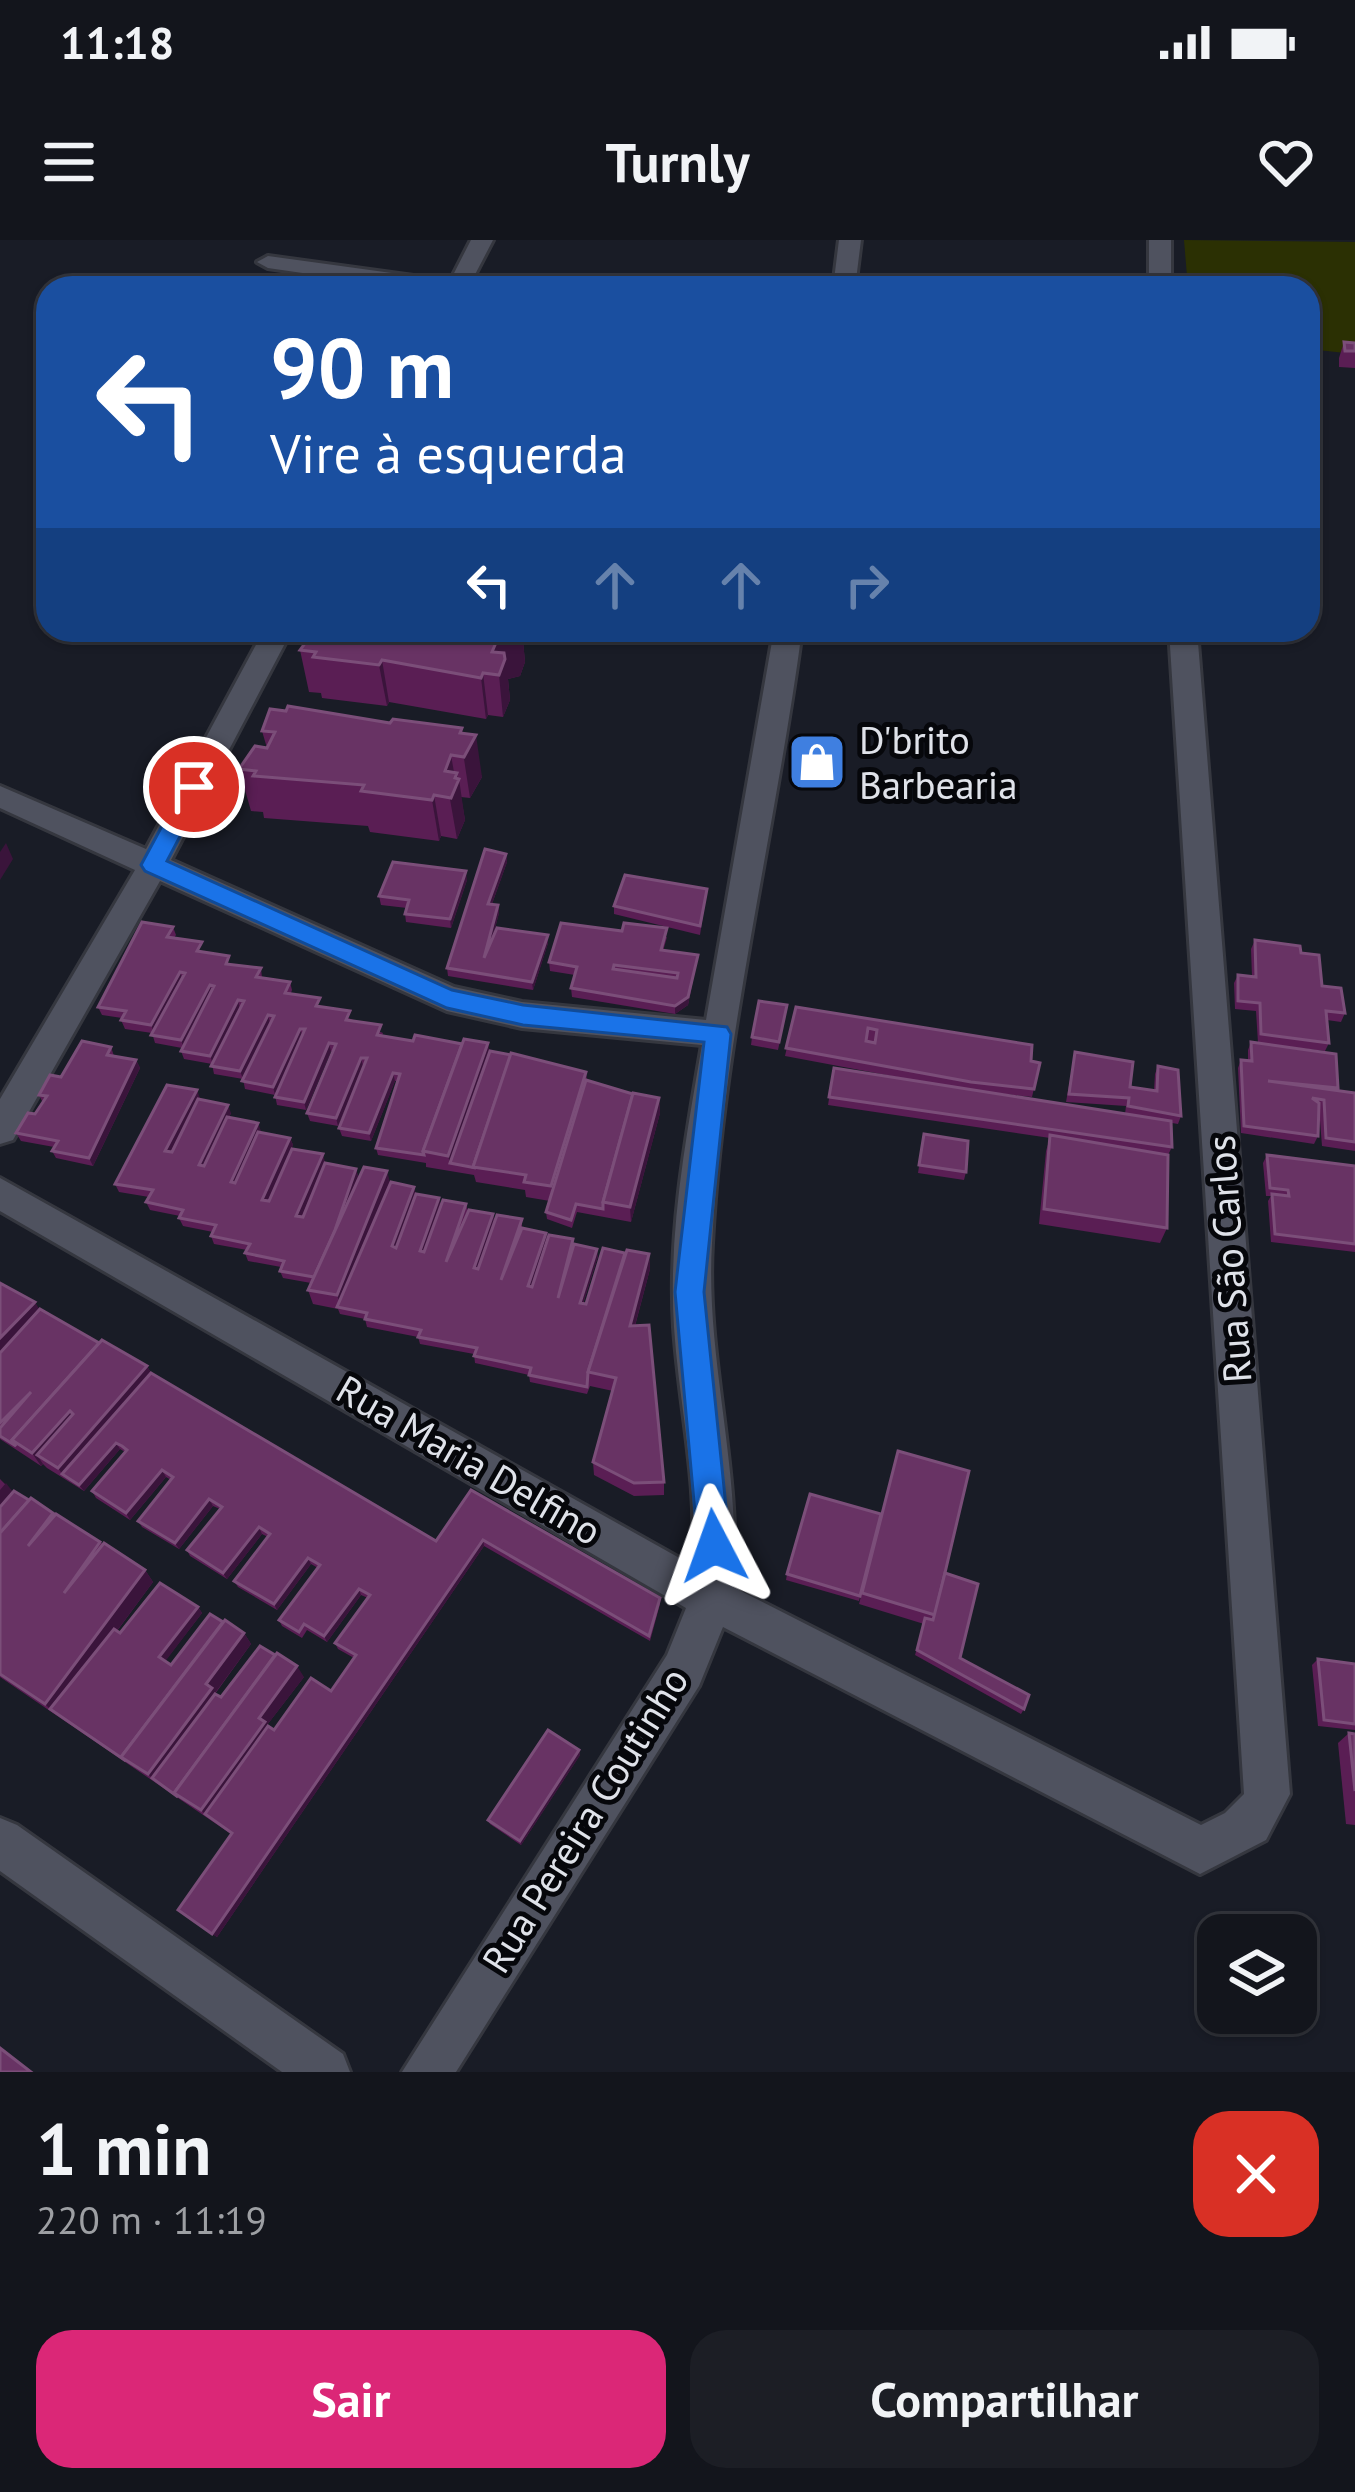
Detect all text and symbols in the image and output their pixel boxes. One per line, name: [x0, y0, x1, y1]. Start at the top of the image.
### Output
text: 11:18: [60, 13, 174, 71]
text: Turnly: [605, 127, 750, 197]
icon: menu: [36, 129, 102, 195]
icon: heart: [1253, 129, 1319, 195]
text: 90 m: [270, 312, 454, 421]
icon: left: [72, 324, 228, 480]
text: Vire à esquerda: [270, 418, 626, 488]
icon: left: [456, 552, 522, 618]
icon: ahead: [582, 552, 648, 618]
icon: ahead: [708, 552, 774, 618]
icon: right: [834, 552, 900, 618]
place label: D'brito Barbearia: [859, 714, 1018, 810]
shop icon: D'brito Barbearia: [786, 731, 848, 793]
pin: [143, 736, 245, 838]
icon: arrive: [161, 754, 227, 820]
street label: Rua São Carlos: [1194, 1134, 1263, 1384]
street label: Rua Maria Delfino: [328, 1363, 611, 1556]
position arrow: [651, 1483, 777, 1609]
street label: Rua Pereira Coutinho: [470, 1658, 699, 1982]
map controls: [1197, 1914, 1317, 2034]
button: layers: [1197, 1914, 1317, 2034]
text: 1 min: [36, 2102, 212, 2195]
button: close: [1193, 2111, 1319, 2237]
text: 220 m · 11:19: [36, 2194, 267, 2245]
button: Sair: [36, 2330, 666, 2468]
button: Compartilhar: [690, 2330, 1319, 2468]

